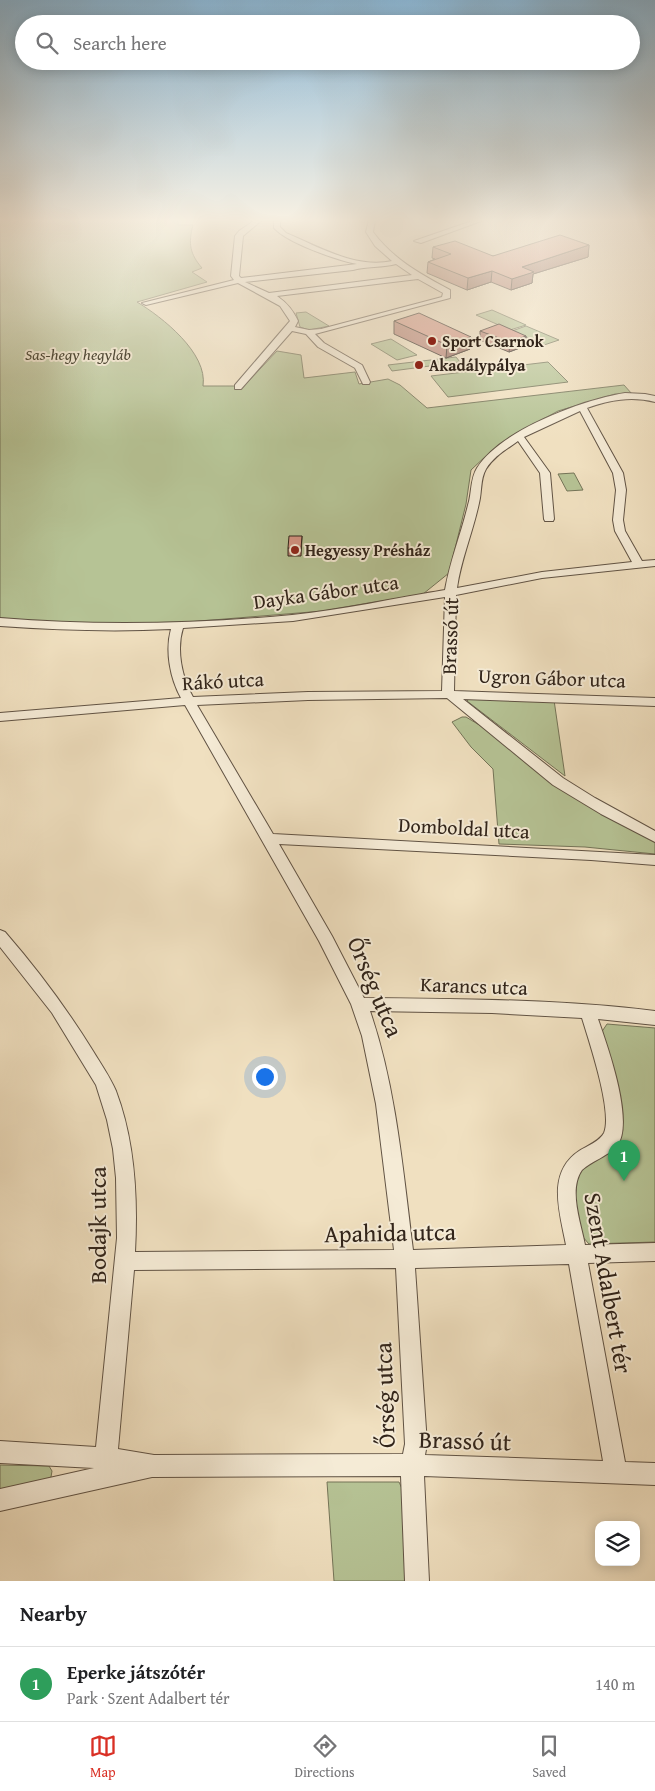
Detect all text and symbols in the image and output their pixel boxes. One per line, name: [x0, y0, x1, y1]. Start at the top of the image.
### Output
search box: [15, 15, 640, 70]
icon: search: [33, 29, 61, 57]
text: Search here: [73, 29, 167, 57]
place label: Sport Csarnok: [442, 329, 544, 353]
marker: Sport Csarnok: [426, 335, 438, 347]
park label: Sas-hegy hegyláb: [25, 342, 131, 366]
place label: Akadálypálya: [429, 353, 526, 377]
marker: Akadálypálya: [413, 359, 425, 371]
place label: Hegyessy Présház: [305, 538, 431, 562]
marker: Hegyessy Présház: [289, 544, 301, 556]
street label: Dayka Gábor utca: [252, 567, 401, 616]
street label: Brassó út: [434, 597, 465, 675]
street label: Ugron Gábor utca: [478, 660, 627, 695]
street label: Rákó utca: [181, 664, 265, 697]
street label: Domboldal utca: [398, 810, 531, 845]
street label: Őrség utca: [339, 931, 413, 1043]
street label: Karancs utca: [420, 969, 529, 1002]
your location: [252, 1064, 278, 1090]
pin: 1: [608, 1140, 640, 1181]
street label: Bodajk utca: [80, 1166, 115, 1284]
street label: Szent Adalbert tér: [575, 1190, 642, 1376]
street label: Apahida utca: [324, 1214, 457, 1251]
street label: Őrség utca: [365, 1341, 404, 1449]
street label: Brassó út: [418, 1421, 512, 1460]
map controls: [595, 1521, 640, 1566]
button: layers: [595, 1521, 640, 1566]
text: Nearby: [20, 1598, 87, 1629]
text: Eperke játszótér: [67, 1658, 205, 1686]
text: 1: [32, 1672, 40, 1696]
text: 140 m: [595, 1672, 635, 1696]
text: Park · Szent Adalbert tér: [67, 1686, 230, 1710]
tab: Map: [89, 1732, 117, 1782]
tab: Directions: [294, 1732, 355, 1782]
tab: Saved: [532, 1732, 566, 1782]

